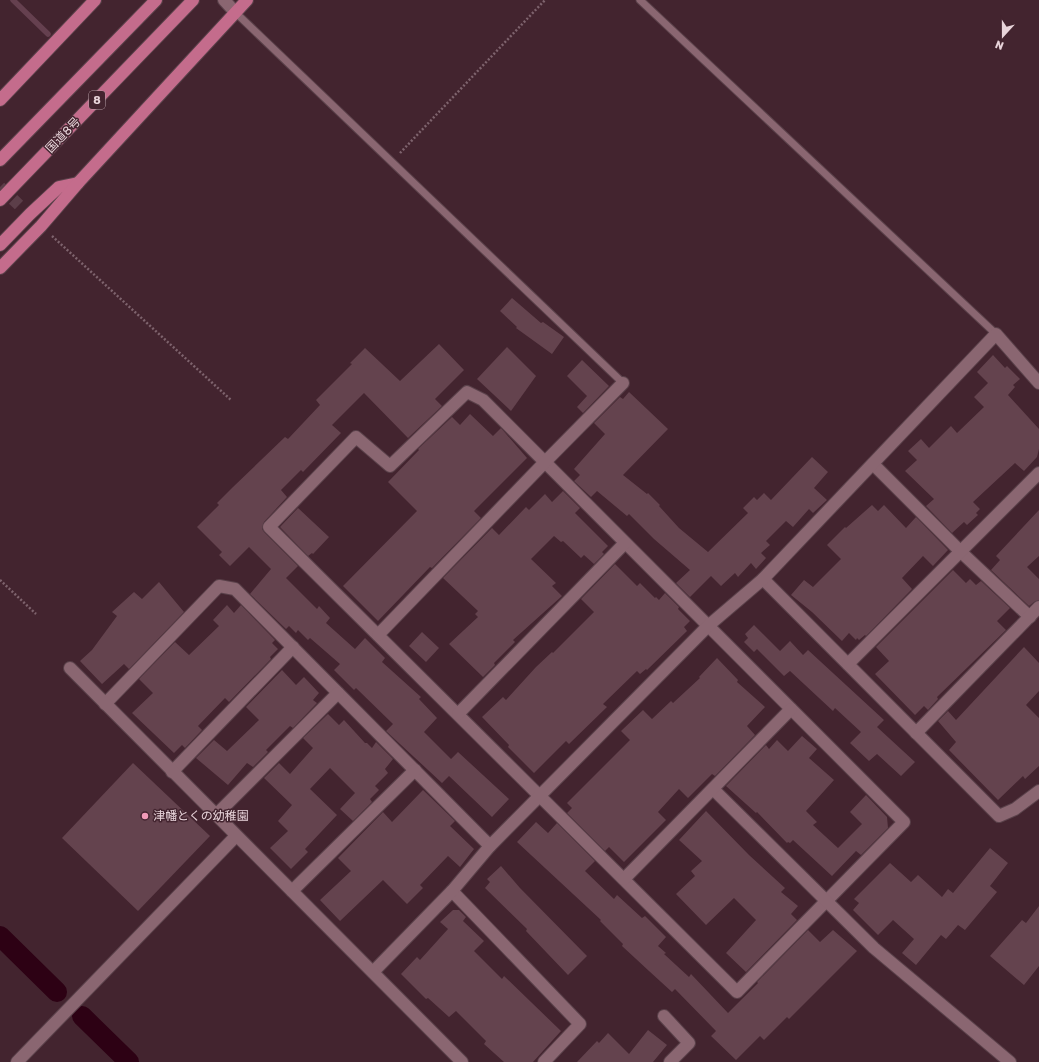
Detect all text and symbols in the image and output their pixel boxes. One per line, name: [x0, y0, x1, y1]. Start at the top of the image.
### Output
north arrow: [983, 16, 1023, 56]
text: N: [993, 37, 1006, 52]
road number: 8: [89, 91, 105, 109]
street label: 国道8号: [43, 114, 83, 156]
place label: 津幡とくの幼稚園: [153, 809, 249, 823]
marker: 津幡とくの幼稚園: [140, 811, 150, 821]

